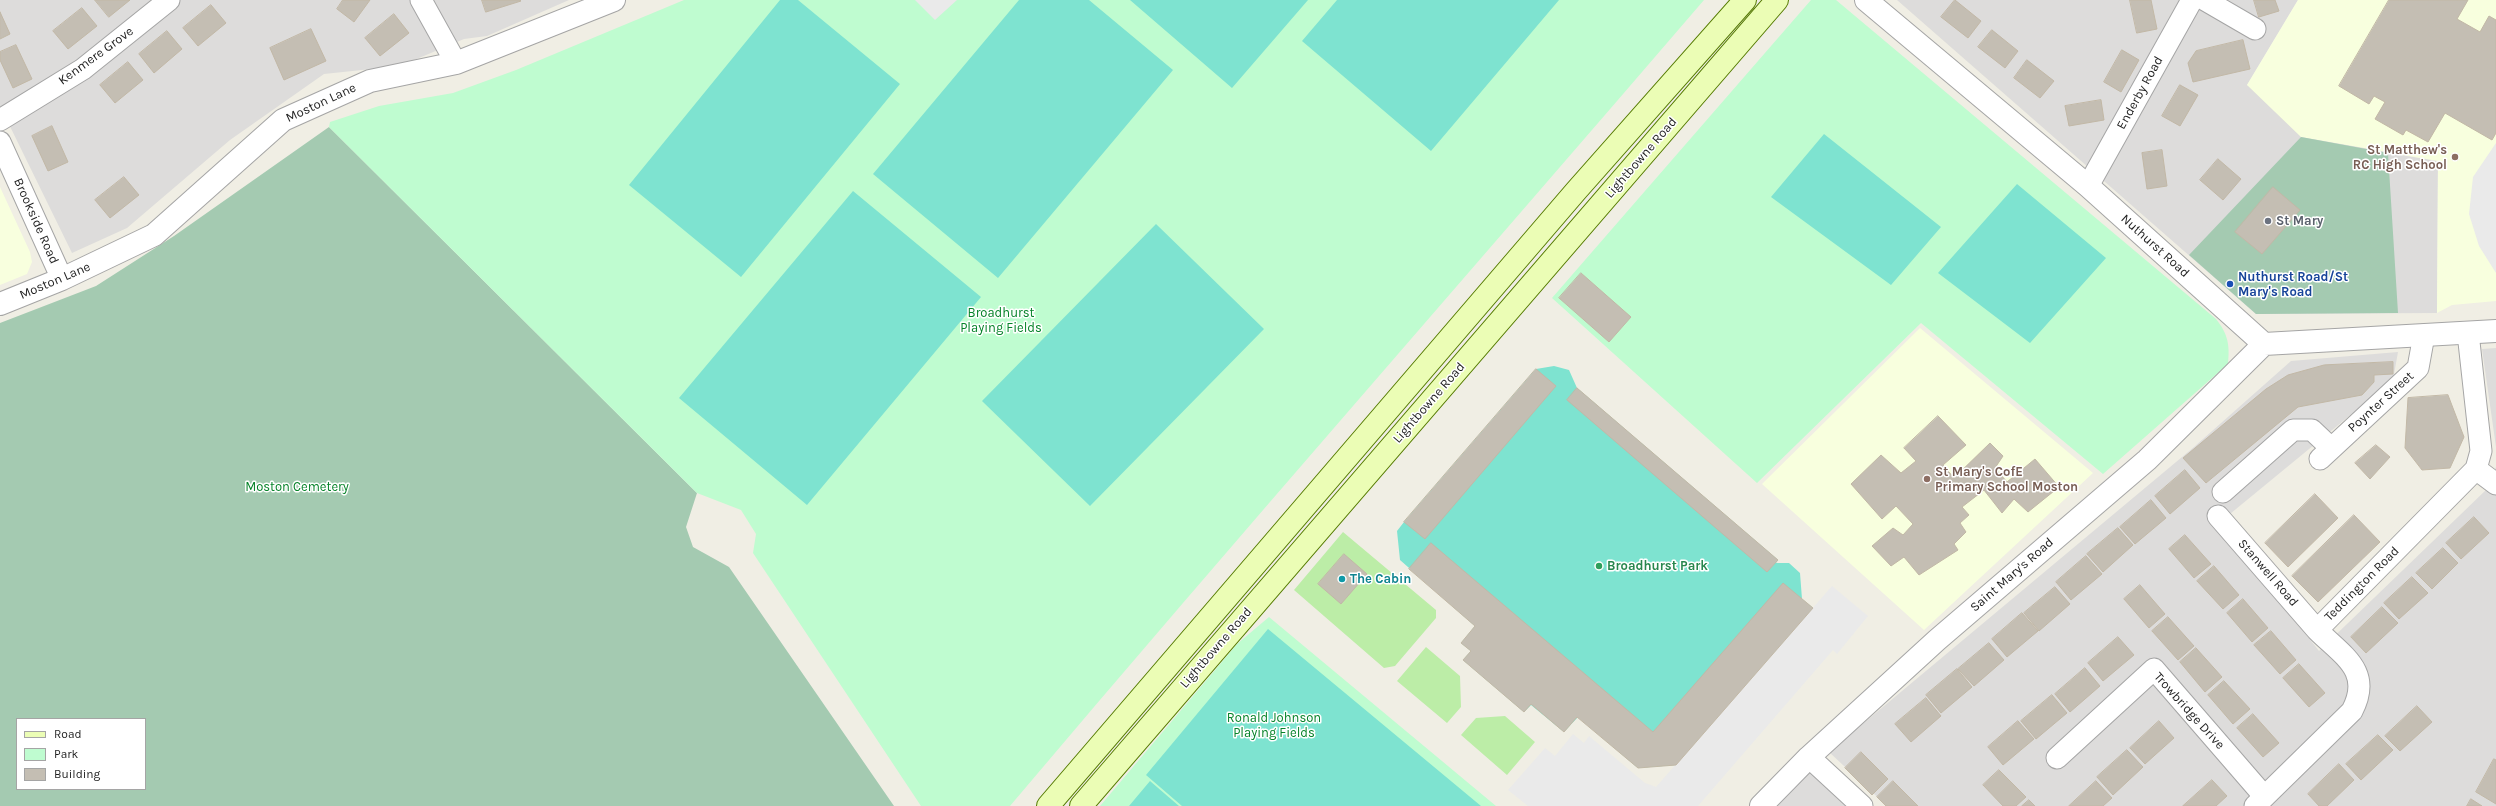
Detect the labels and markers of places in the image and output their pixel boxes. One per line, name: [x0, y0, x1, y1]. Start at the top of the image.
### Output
place label: St Matthew's RC High School: [2353, 142, 2447, 173]
marker: St Matthew's RC High School: [2450, 152, 2460, 162]
place label: St Mary: [2276, 213, 2323, 229]
marker: St Mary: [2263, 216, 2273, 226]
place label: Nuthurst Road/St Mary's Road: [2238, 269, 2348, 300]
marker: Nuthurst Road/St Mary's Road: [2225, 279, 2235, 289]
place label: St Mary's CofE Primary School Moston: [1935, 464, 2078, 495]
marker: St Mary's CofE Primary School Moston: [1922, 474, 1932, 484]
place label: Broadhurst Park: [1607, 558, 1708, 574]
marker: Broadhurst Park: [1594, 561, 1604, 571]
place label: The Cabin: [1350, 571, 1411, 587]
marker: The Cabin: [1337, 574, 1347, 584]

